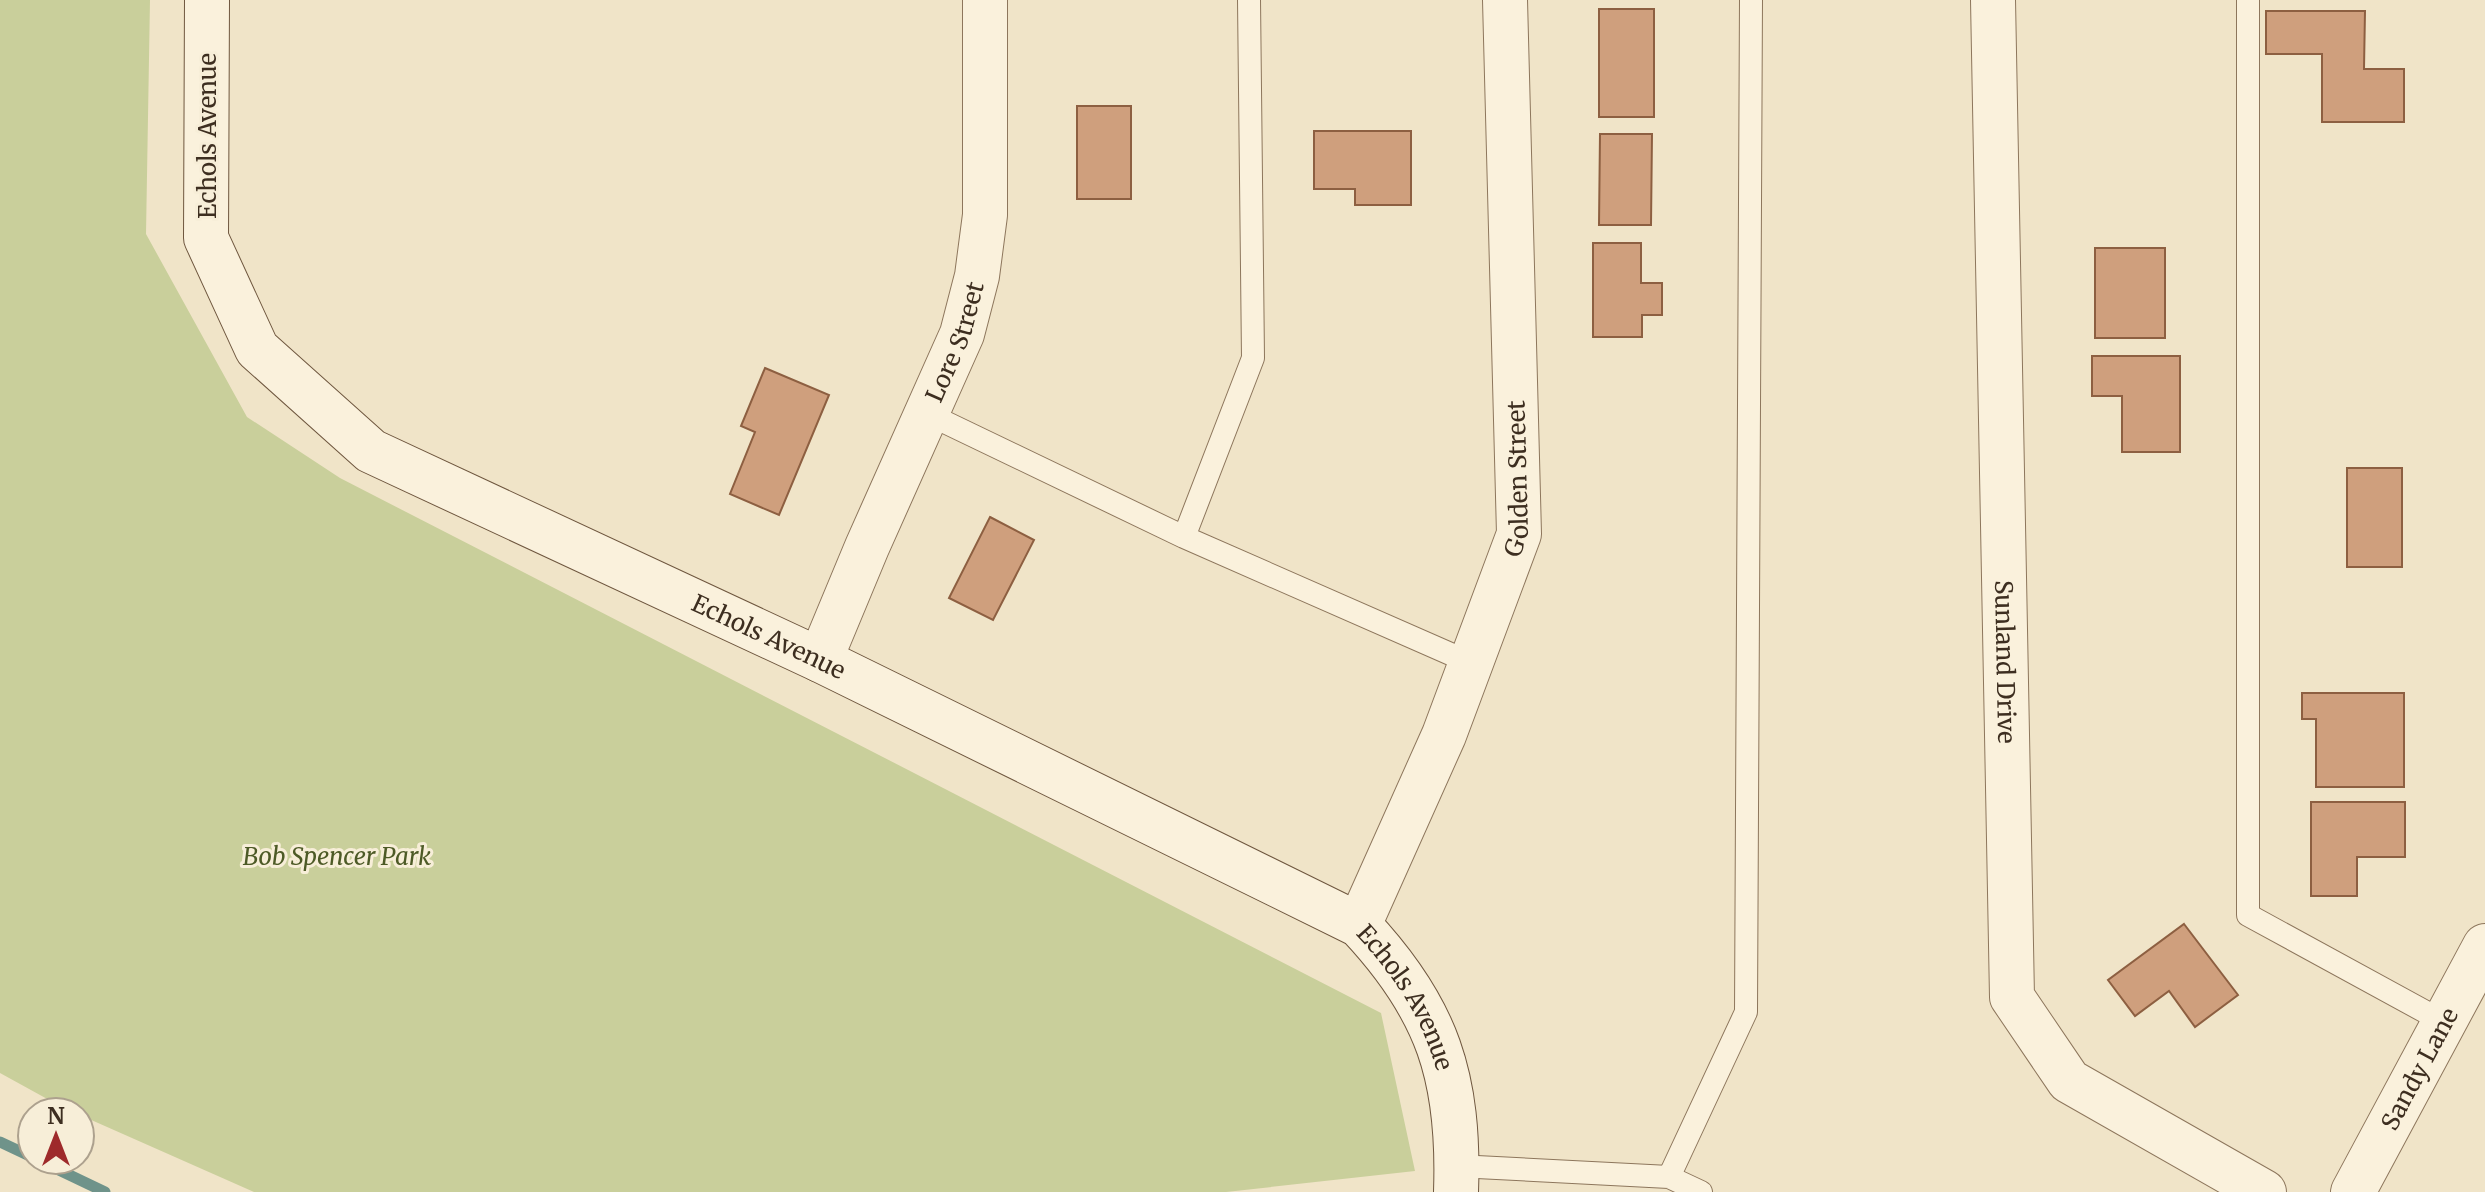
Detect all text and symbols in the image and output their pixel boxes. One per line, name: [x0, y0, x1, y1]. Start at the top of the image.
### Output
street label: Echols Avenue: [192, 53, 223, 219]
street label: Lore Street: [918, 278, 991, 407]
street label: Golden Street: [1496, 399, 1535, 561]
street label: Sunland Drive: [1989, 580, 2023, 744]
street label: Echols Avenue: [687, 587, 851, 686]
park label: Bob Spencer Park: [243, 841, 431, 872]
street label: Echols Avenue: [1350, 918, 1460, 1074]
street label: Sandy Lane: [2374, 1002, 2465, 1135]
north arrow: [16, 1096, 96, 1176]
text: N: [47, 1102, 65, 1130]

